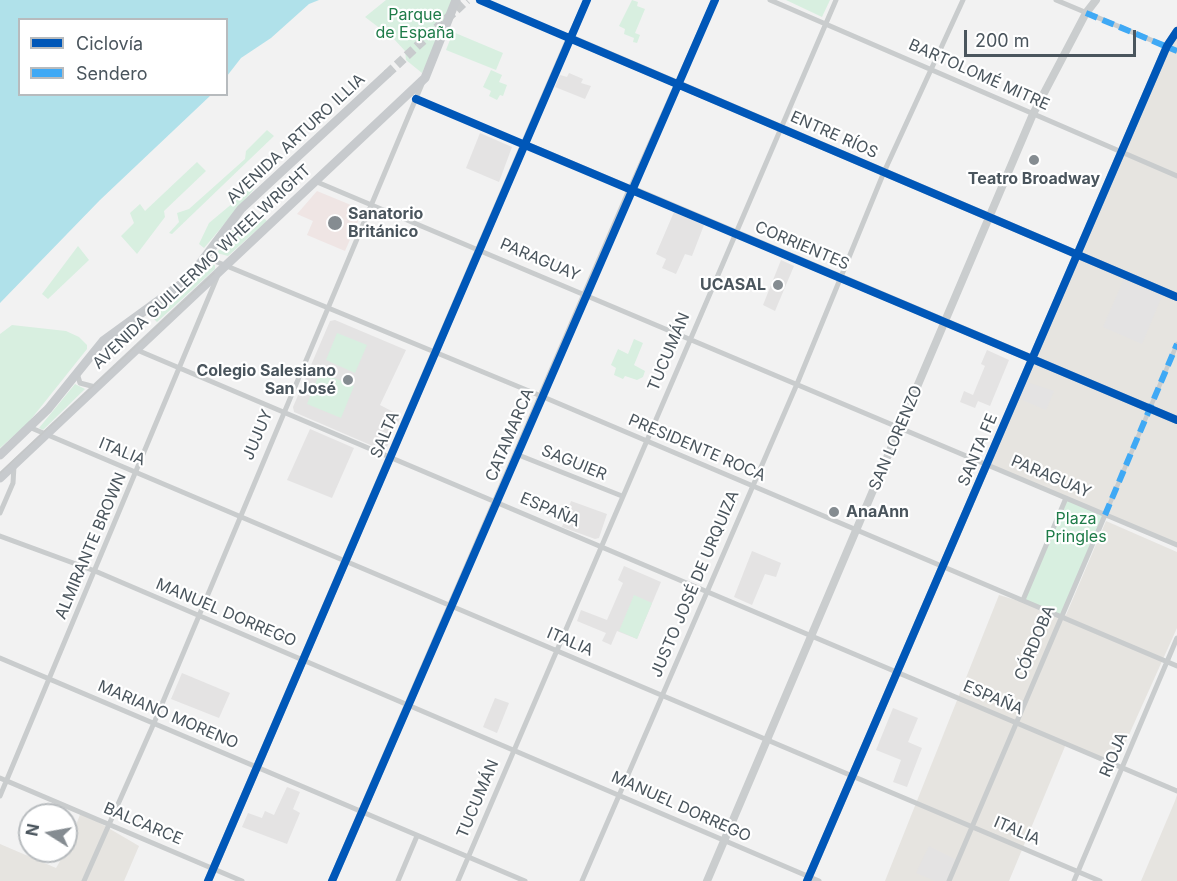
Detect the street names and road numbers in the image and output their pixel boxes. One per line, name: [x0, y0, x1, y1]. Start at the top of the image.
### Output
street label: BARTOLOMÉ MITRE: [906, 35, 1052, 115]
street label: AVENIDA ARTURO ILLIA: [223, 70, 369, 208]
street label: ENTRE RÍOS: [787, 107, 881, 163]
street label: AVENIDA GUILLERMO WHEELWRIGHT: [89, 161, 315, 373]
street label: CORRIENTES: [752, 217, 852, 275]
street label: PARAGUAY: [497, 235, 583, 285]
street label: TUCUMÁN: [644, 310, 694, 394]
street label: SAN LORENZO: [865, 383, 927, 493]
street label: CATAMARCA: [482, 386, 538, 484]
street label: JUJUY: [239, 407, 277, 463]
street label: SALTA: [367, 409, 403, 461]
street label: PRESIDENTE ROCA: [625, 410, 769, 486]
street label: SANTA FE: [954, 411, 1002, 489]
street label: ITALIA: [96, 434, 148, 470]
street label: SAGUIER: [539, 441, 609, 485]
street label: PARAGUAY: [1008, 452, 1094, 502]
street label: ALMIRANTE BROWN: [51, 470, 131, 622]
street label: JUSTO JOSÉ DE URQUIZA: [647, 488, 743, 680]
street label: ESPAÑA: [517, 489, 583, 531]
street label: MANUEL DORREGO: [153, 575, 299, 651]
street label: CÓRDOBA: [1011, 603, 1059, 683]
street label: ITALIA: [544, 624, 596, 660]
street label: MARIANO MORENO: [95, 677, 241, 753]
street label: ESPAÑA: [960, 677, 1026, 719]
street label: RIOJA: [1096, 730, 1132, 780]
street label: TUCUMÁN: [453, 757, 503, 841]
street label: MANUEL DORREGO: [608, 768, 754, 846]
street label: BALCARCE: [101, 799, 185, 849]
street label: ITALIA: [991, 813, 1043, 849]

